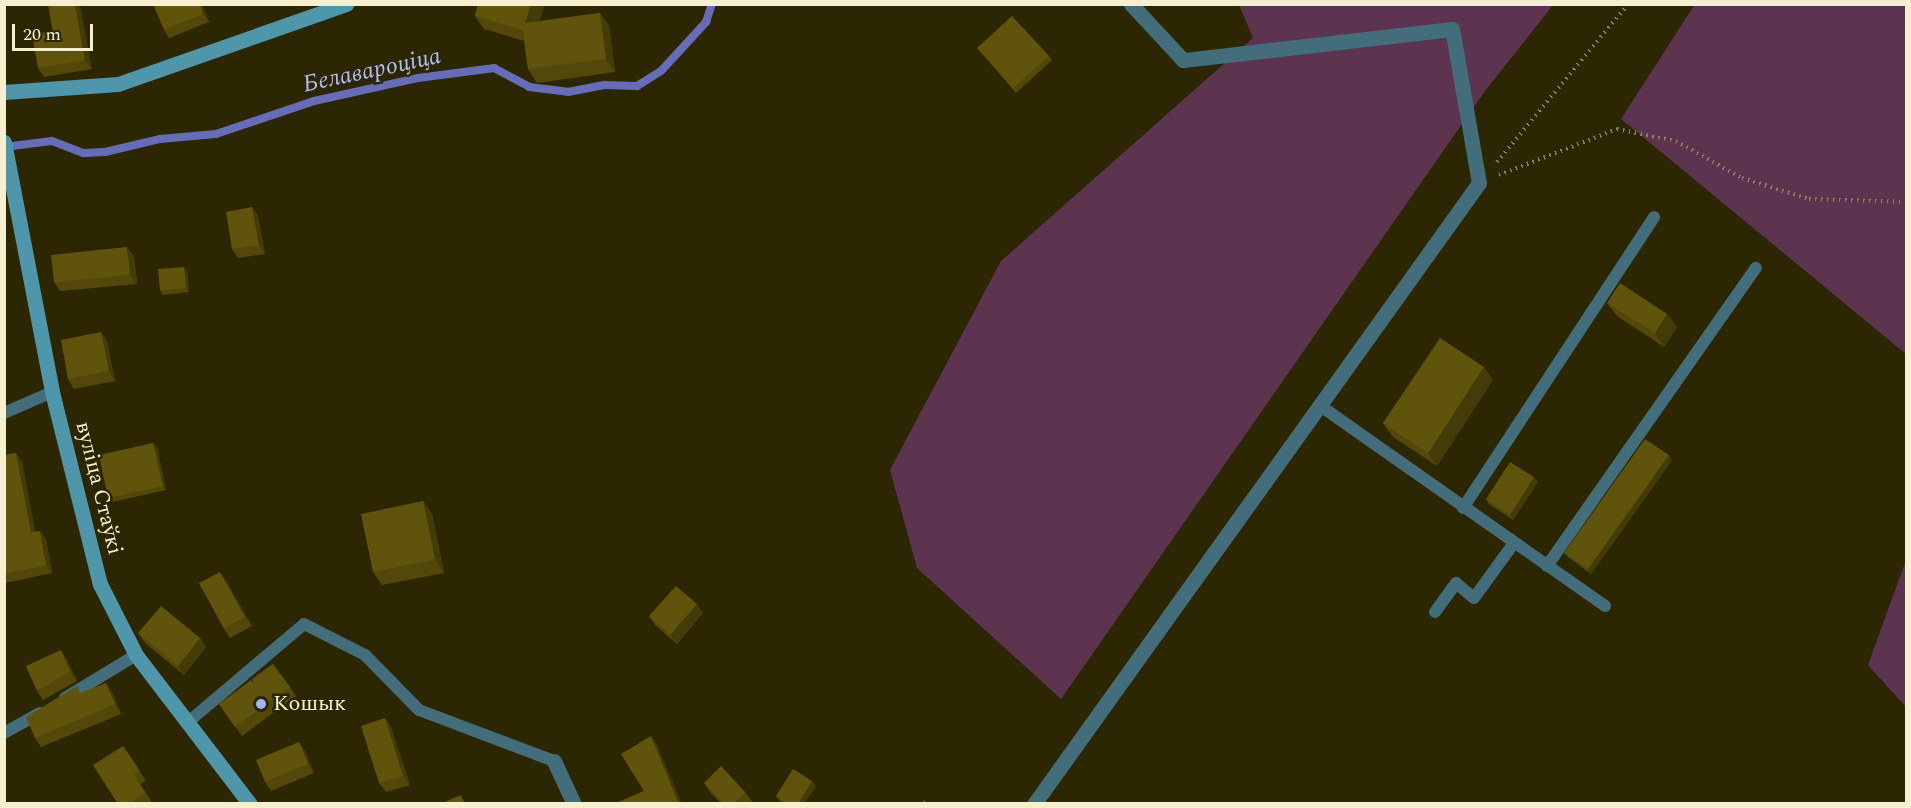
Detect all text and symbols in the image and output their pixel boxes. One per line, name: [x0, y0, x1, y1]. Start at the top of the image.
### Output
scale bar: [15, 12, 96, 50]
text: 20 m: [23, 21, 61, 48]
water label: Белавароціца: [300, 42, 444, 100]
street label: вуліца Стаўкі: [70, 419, 128, 557]
place label: Кошык: [273, 691, 346, 717]
marker: Кошык: [254, 697, 268, 711]

